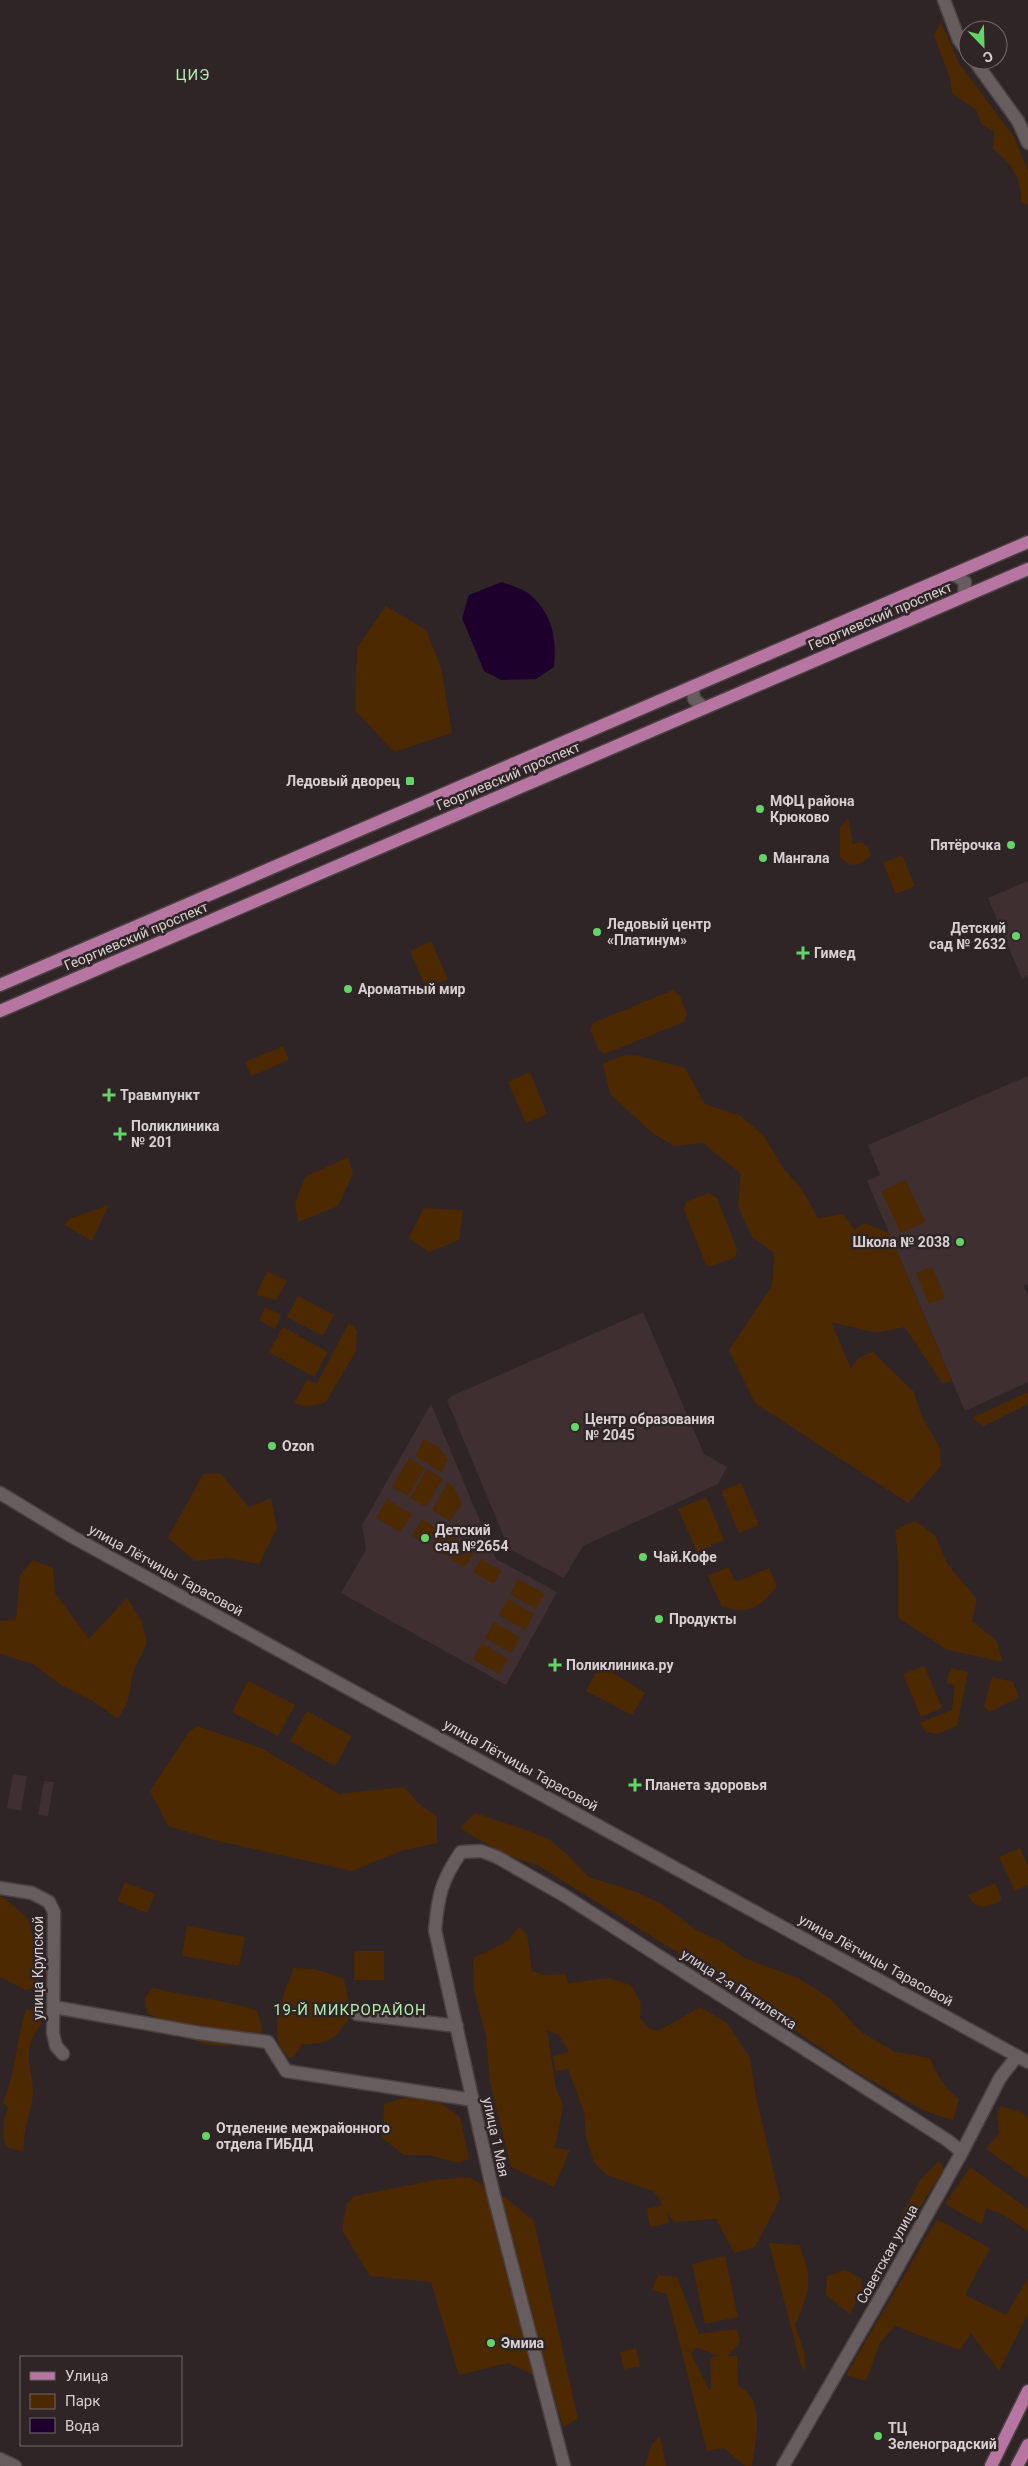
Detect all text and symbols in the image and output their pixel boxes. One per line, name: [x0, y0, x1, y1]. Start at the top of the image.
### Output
north arrow: [958, 20, 1008, 70]
text: С: [981, 48, 995, 66]
district label: ЦИЭ: [176, 66, 210, 84]
street label: Георгиевский проспект: [806, 578, 955, 654]
street label: Георгиевский проспект: [434, 738, 583, 814]
place label: Ледовый дворец: [286, 773, 400, 789]
marker: Ледовый дворец: [404, 775, 416, 787]
place label: МФЦ района Крюково: [770, 793, 855, 825]
marker: МФЦ района Крюково: [754, 803, 766, 815]
place label: Пятёрочка: [930, 837, 1001, 853]
marker: Пятёрочка: [1005, 839, 1017, 851]
place label: Мангала: [773, 850, 830, 866]
marker: Мангала: [757, 852, 769, 864]
street label: Георгиевский проспект: [62, 898, 211, 974]
place label: Ледовый центр «Платинум»: [607, 916, 711, 948]
place label: Детский сад № 2632: [929, 920, 1006, 952]
marker: Ледовый центр «Платинум»: [591, 926, 603, 938]
marker: Детский сад № 2632: [1010, 930, 1022, 942]
place label: Гимед: [814, 945, 856, 961]
marker: Гимед: [796, 946, 810, 960]
place label: Ароматный мир: [358, 981, 466, 997]
marker: Ароматный мир: [342, 983, 354, 995]
place label: Травмпункт: [120, 1087, 200, 1103]
marker: Травмпункт: [102, 1088, 116, 1102]
place label: Поликлиника № 201: [131, 1118, 220, 1150]
marker: Поликлиника № 201: [113, 1127, 127, 1141]
place label: Школа № 2038: [853, 1234, 950, 1250]
marker: Школа № 2038: [954, 1236, 966, 1248]
place label: Центр образования № 2045: [585, 1411, 715, 1443]
marker: Центр образования № 2045: [569, 1421, 581, 1433]
place label: Ozon: [282, 1438, 315, 1454]
marker: Ozon: [266, 1440, 278, 1452]
street label: улица Лётчицы Тарасовой: [86, 1521, 246, 1619]
place label: Детский сад №2654: [435, 1522, 508, 1554]
marker: Детский сад №2654: [419, 1532, 431, 1544]
place label: Чай.Кофе: [653, 1549, 717, 1565]
marker: Чай.Кофе: [637, 1551, 649, 1563]
place label: Продукты: [669, 1611, 737, 1627]
marker: Продукты: [653, 1613, 665, 1625]
place label: Поликлиника.ру: [566, 1657, 674, 1673]
marker: Поликлиника.ру: [548, 1658, 562, 1672]
street label: улица Лётчицы Тарасовой: [441, 1716, 601, 1814]
place label: Планета здоровья: [645, 1777, 767, 1793]
marker: Планета здоровья: [629, 1779, 641, 1791]
street label: улица Лётчицы Тарасовой: [796, 1911, 956, 2009]
street label: улица Крупской: [30, 1916, 46, 2020]
street label: улица 2-я Пятилетка: [678, 1946, 800, 2032]
district label: 19-Й МИКРОРАЙОН: [273, 2001, 427, 2019]
street label: улица 1 Мая: [480, 2096, 512, 2178]
place label: Отделение межрайонного отдела ГИБДД: [216, 2120, 390, 2152]
marker: Отделение межрайонного отдела ГИБДД: [200, 2130, 212, 2142]
street label: Советская улица: [853, 2202, 921, 2306]
place label: Эмииа: [501, 2335, 545, 2351]
marker: Эмииа: [485, 2337, 497, 2349]
legend: [20, 2356, 182, 2446]
text: Улица: [65, 2367, 108, 2385]
text: Парк: [65, 2392, 100, 2410]
text: Вода: [65, 2417, 100, 2435]
place label: ТЦ Зеленоградский: [888, 2420, 997, 2452]
marker: ТЦ Зеленоградский: [872, 2430, 884, 2442]

